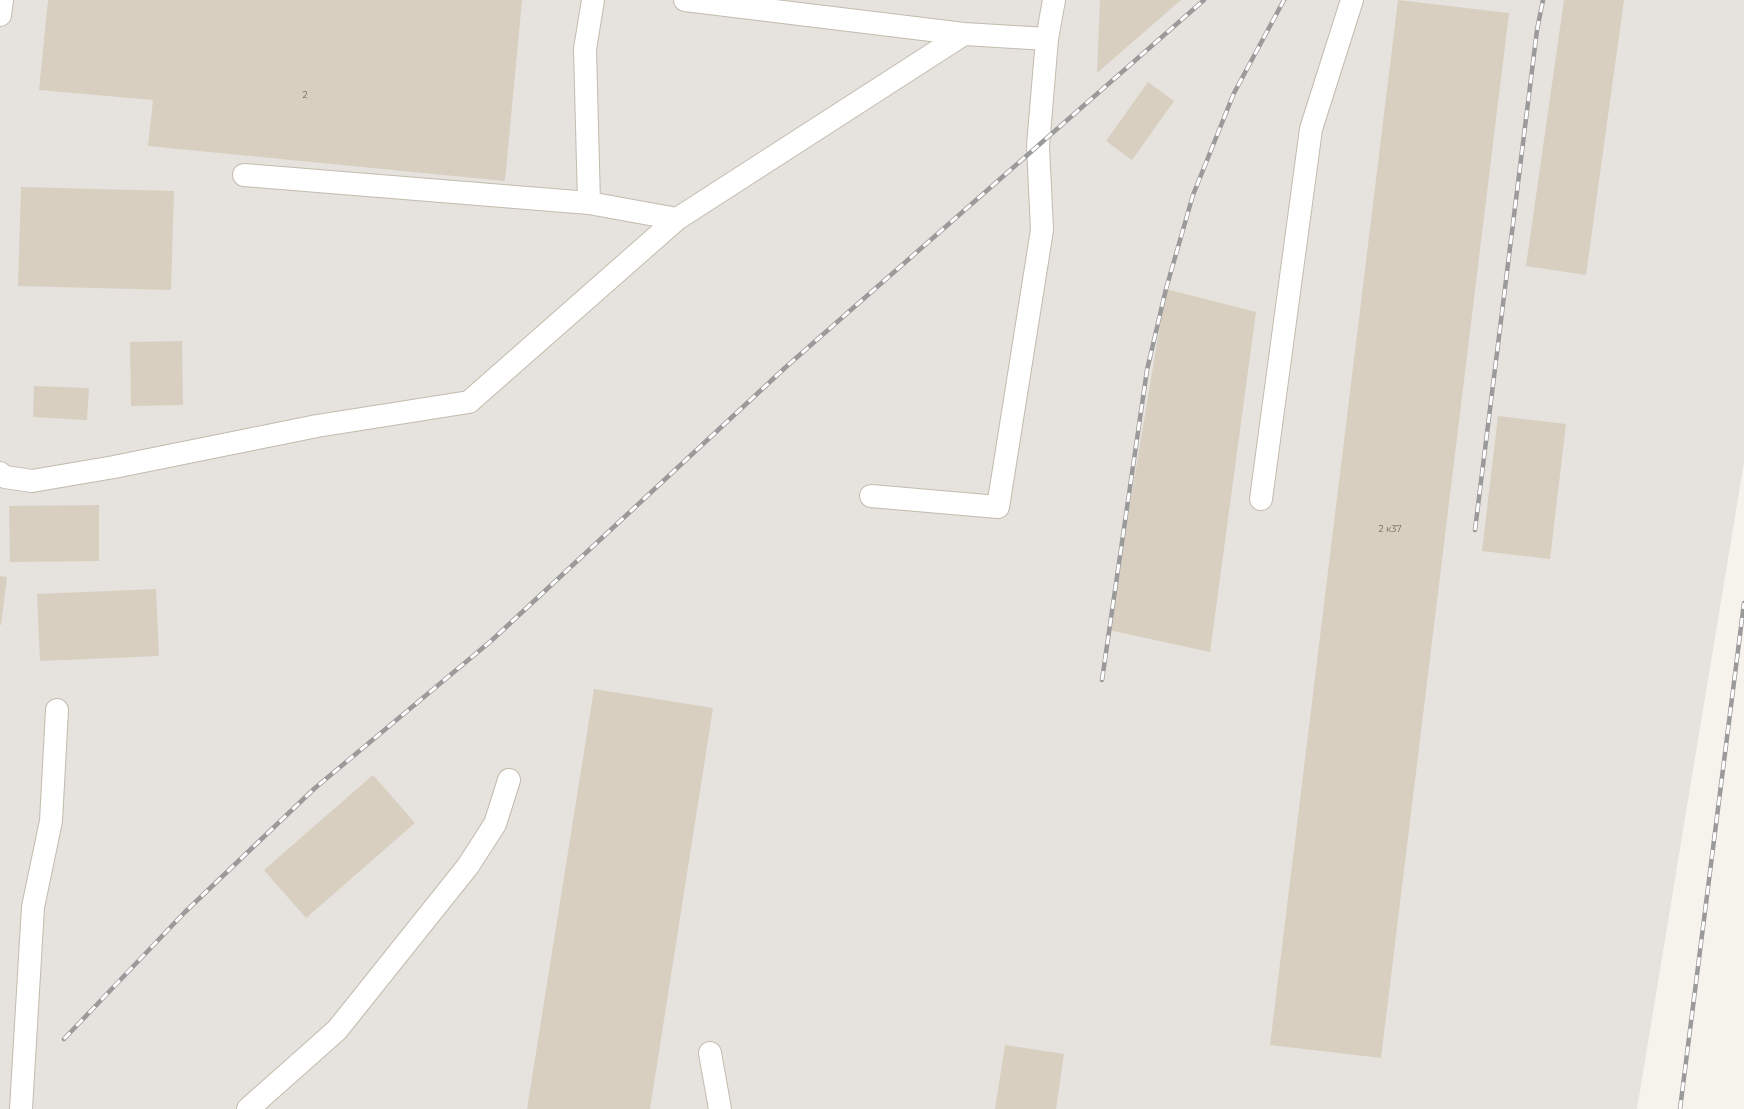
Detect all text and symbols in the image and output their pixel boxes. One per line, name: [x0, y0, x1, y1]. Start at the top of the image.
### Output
house number: 2: [302, 90, 308, 100]
house number: 2 к37: [1379, 524, 1401, 534]

